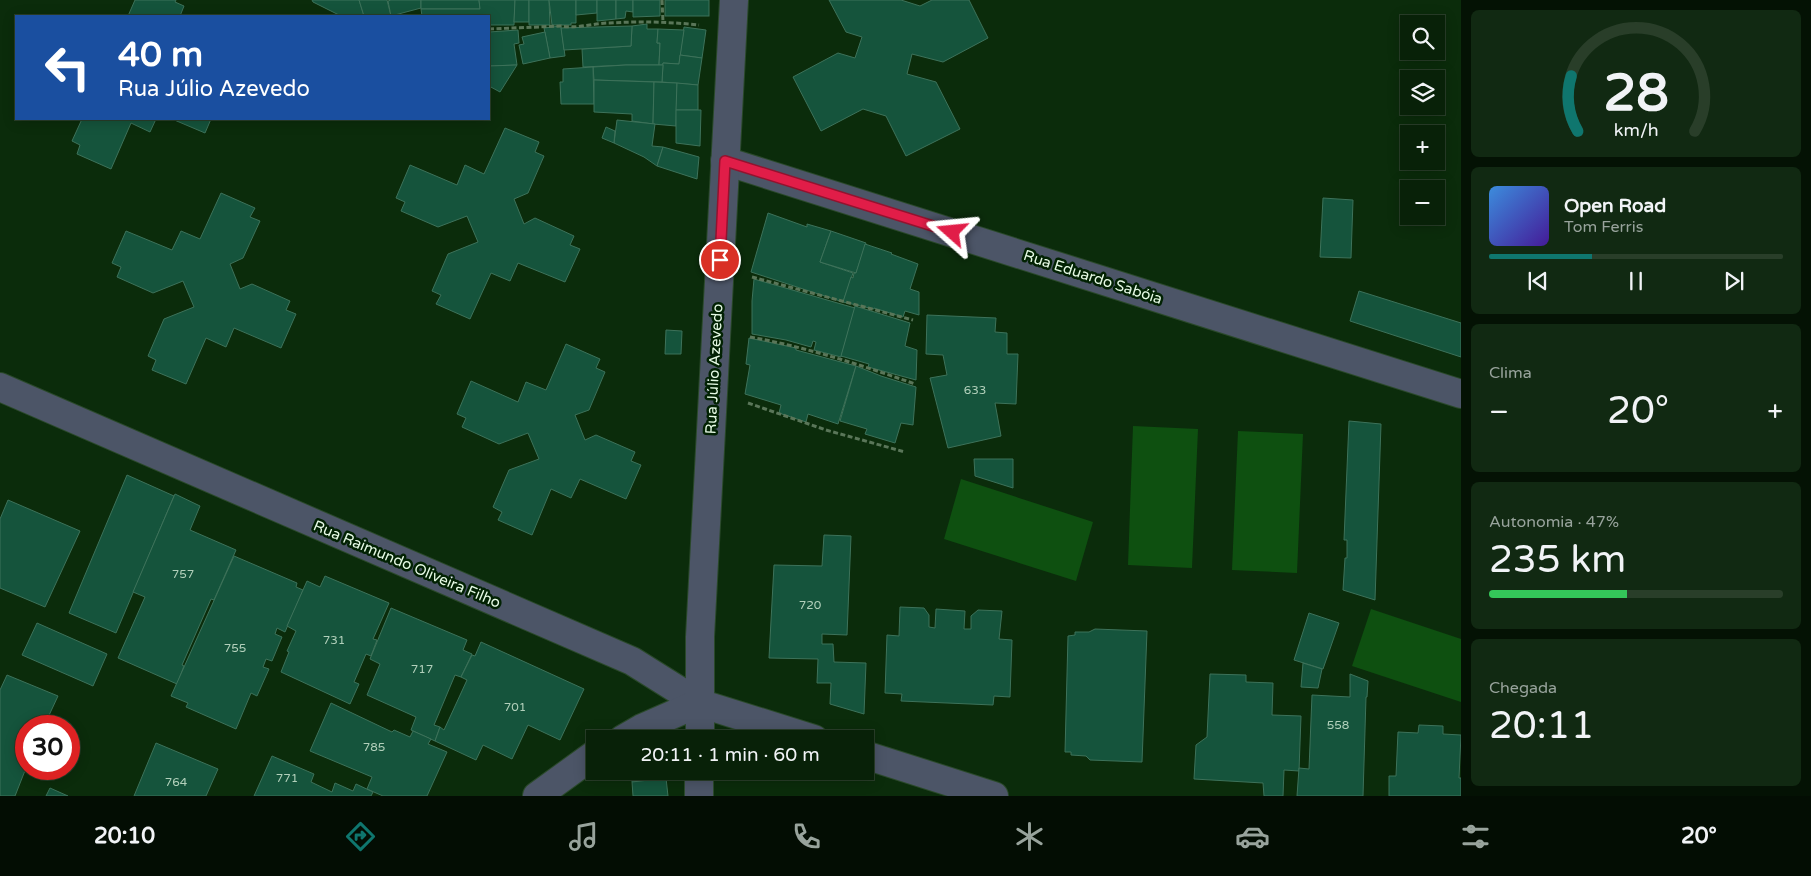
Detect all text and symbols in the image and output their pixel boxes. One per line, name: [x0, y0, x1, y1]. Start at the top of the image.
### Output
map controls: [1400, 15, 1445, 225]
button: search: [1400, 15, 1445, 60]
text: 40 m: [118, 34, 203, 76]
icon: left: [35, 35, 100, 100]
text: 28: [1603, 62, 1669, 125]
button: layers: [1400, 70, 1445, 115]
text: Rua Júlio Azevedo: [118, 76, 310, 102]
text: km/h: [1614, 120, 1658, 141]
button: +: [1400, 125, 1445, 170]
button: −: [1400, 180, 1445, 225]
text: Open Road: [1564, 195, 1666, 217]
position arrow: [925, 205, 977, 257]
text: Tom Ferris: [1564, 217, 1643, 237]
pin: [699, 239, 741, 281]
icon: arrive: [706, 246, 734, 274]
street label: Rua Eduardo Sabóia: [1021, 246, 1165, 308]
icon: previous: [1524, 267, 1552, 295]
icon: pause: [1622, 267, 1650, 295]
icon: next: [1720, 267, 1748, 295]
street label: Rua Júlio Azevedo: [702, 303, 726, 435]
text: Clima: [1489, 363, 1532, 383]
house number: 633: [964, 383, 986, 397]
text: 20°: [1607, 388, 1669, 434]
text: −: [1489, 395, 1509, 429]
text: +: [1767, 395, 1783, 429]
text: Autonomia · 47%: [1489, 512, 1619, 532]
street label: Rua Raimundo Oliveira Filho: [311, 516, 503, 612]
text: 235 km: [1489, 537, 1626, 583]
house number: 757: [172, 567, 194, 581]
house number: 720: [799, 598, 822, 612]
house number: 731: [323, 633, 345, 647]
house number: 755: [224, 641, 246, 655]
house number: 717: [411, 662, 433, 676]
text: Chegada: [1489, 678, 1557, 698]
house number: 701: [504, 700, 526, 714]
text: 20:11: [1489, 703, 1594, 749]
speed limit sign: 30: [15, 715, 80, 780]
house number: 558: [1327, 718, 1349, 732]
house number: 785: [363, 740, 385, 754]
text: 20:11 · 1 min · 60 m: [640, 744, 820, 766]
house number: 771: [276, 771, 298, 785]
house number: 764: [165, 775, 188, 789]
icon: directions: [343, 819, 378, 854]
icon: music: [566, 819, 601, 854]
icon: phone: [789, 819, 824, 854]
icon: climate: [1012, 819, 1047, 854]
icon: car: [1235, 819, 1270, 854]
icon: filters: [1458, 819, 1493, 854]
text: 20:10: [94, 823, 155, 849]
text: 20°: [1681, 823, 1717, 849]

